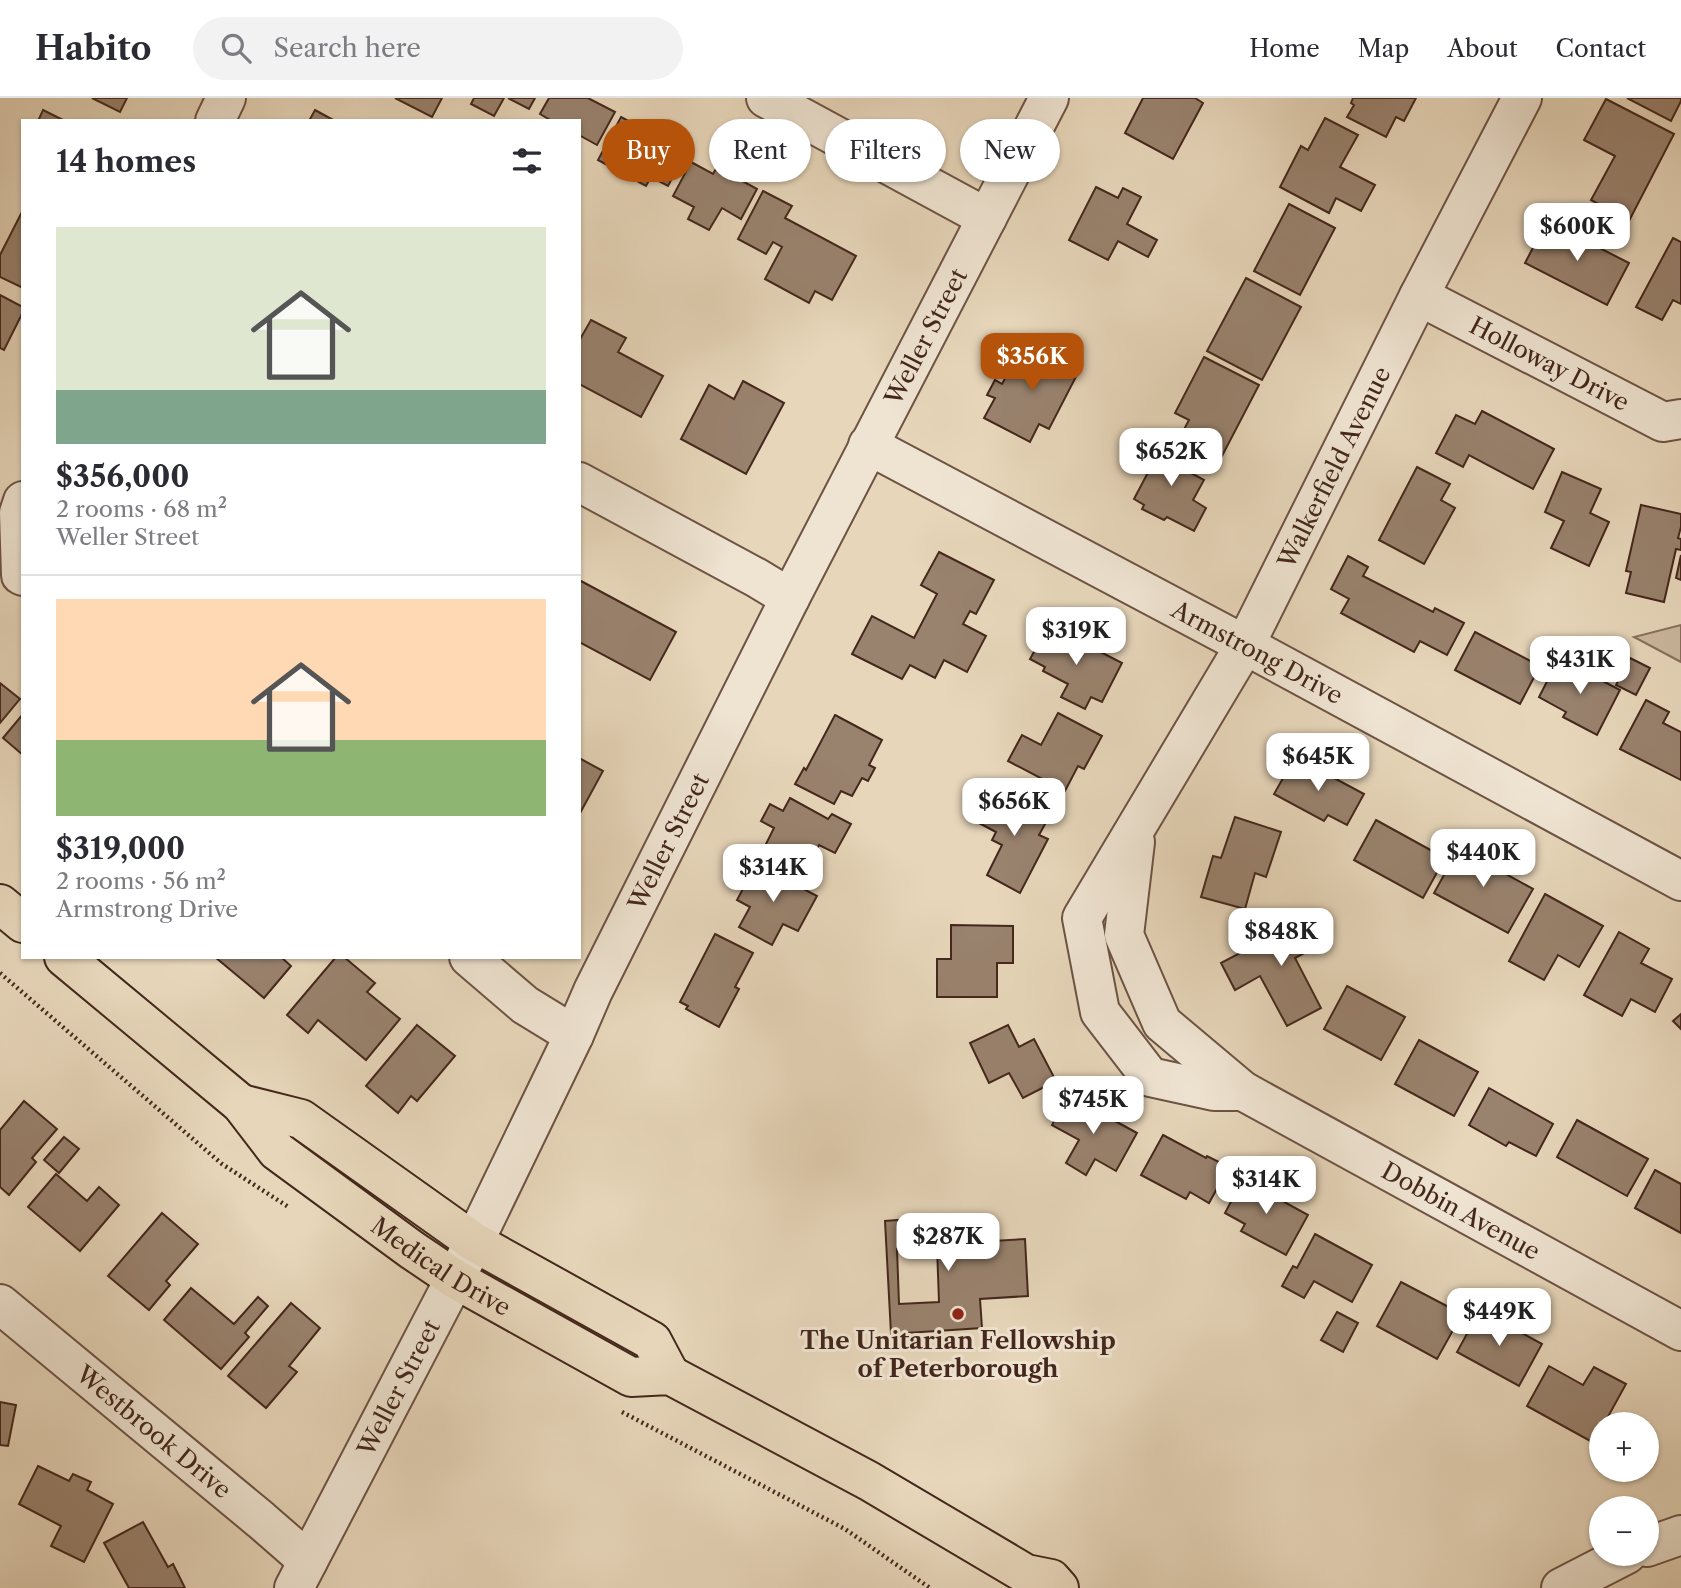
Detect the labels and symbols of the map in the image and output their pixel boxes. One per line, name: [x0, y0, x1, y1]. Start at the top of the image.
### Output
pin: $600K: [1528, 204, 1626, 263]
street label: Weller Street: [878, 263, 973, 410]
street label: Holloway Drive: [1465, 310, 1634, 417]
pin: $356K: [983, 334, 1081, 393]
street label: Walkerfield Avenue: [1271, 361, 1396, 574]
pin: $652K: [1122, 428, 1220, 488]
street label: Armstrong Drive: [1166, 594, 1348, 710]
pin: $319K: [1027, 608, 1125, 667]
pin: $431K: [1531, 636, 1629, 696]
pin: $645K: [1269, 734, 1367, 793]
street label: Weller Street: [621, 768, 715, 916]
pin: $656K: [965, 778, 1063, 838]
pin: $440K: [1434, 830, 1532, 889]
pin: $314K: [724, 844, 822, 904]
pin: $848K: [1232, 908, 1330, 968]
pin: $745K: [1044, 1076, 1142, 1136]
street label: Dobbin Avenue: [1377, 1155, 1545, 1266]
pin: $314K: [1217, 1156, 1315, 1216]
street label: Medical Drive: [366, 1211, 516, 1322]
pin: $287K: [899, 1214, 997, 1273]
pin: $449K: [1450, 1288, 1548, 1348]
marker: The Unitarian Fellowship of Peterborough: [950, 1306, 966, 1322]
street label: Weller Street: [350, 1314, 446, 1461]
place label: The Unitarian Fellowship of Peterborough: [800, 1326, 1116, 1383]
street label: Westbrook Drive: [70, 1358, 237, 1504]

